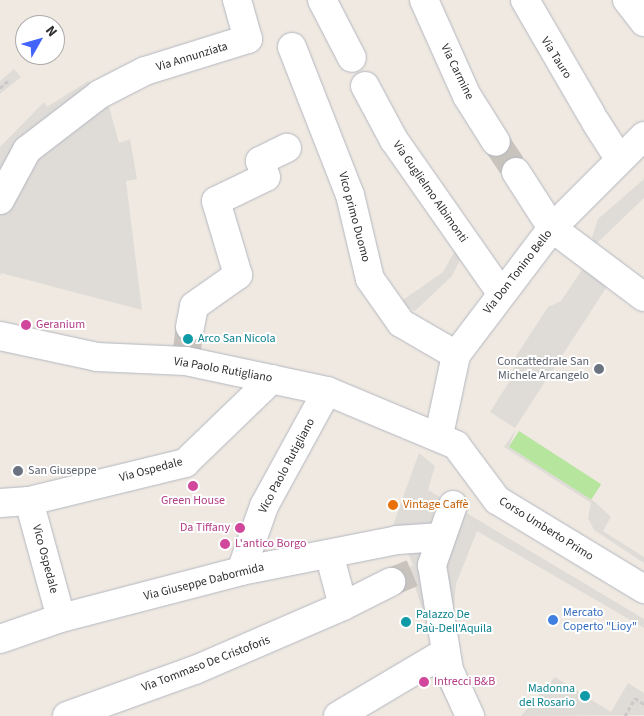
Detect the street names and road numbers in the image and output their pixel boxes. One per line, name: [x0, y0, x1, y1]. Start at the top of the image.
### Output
street label: Via Tauro: [538, 35, 574, 81]
street label: Via Annunziata: [154, 39, 230, 75]
street label: Via Carmine: [437, 42, 477, 102]
street label: Via Guglielmo Albimonti: [390, 138, 470, 246]
street label: Vico primo Duomo: [335, 170, 373, 264]
street label: Via Don Tonino Bello: [481, 227, 555, 317]
street label: Via Paolo Rutigliano: [173, 354, 273, 386]
street label: Vico Paolo Rutigliano: [256, 416, 318, 516]
street label: Via Ospedale: [118, 455, 184, 485]
street label: Corso Umberto Primo: [496, 494, 596, 564]
street label: Vico Ospedale: [29, 523, 61, 595]
street label: Via Giuseppe Dabormida: [142, 560, 266, 604]
street label: Via Tommaso De Cristoforis: [140, 633, 272, 695]

